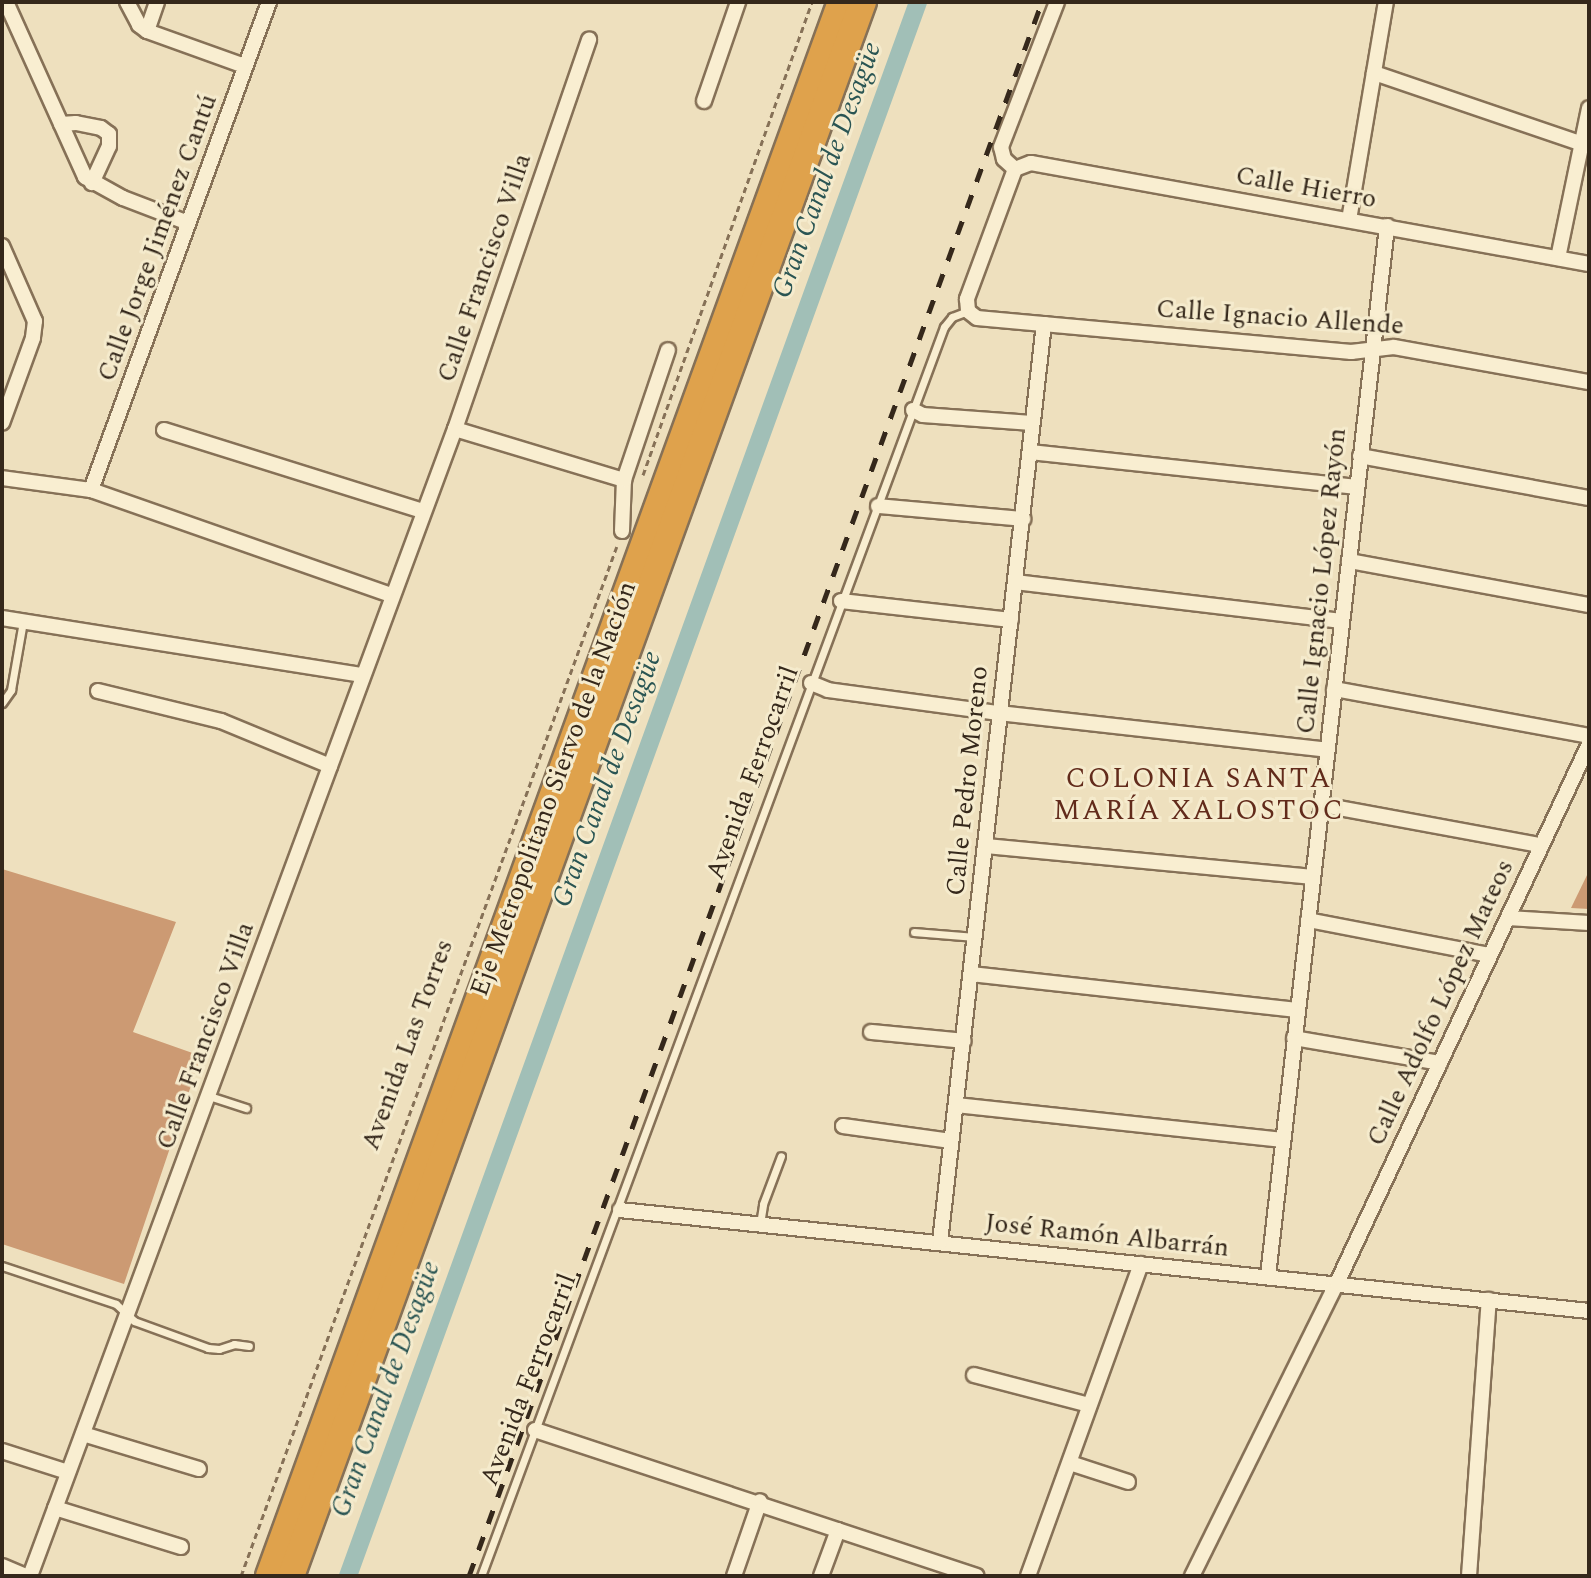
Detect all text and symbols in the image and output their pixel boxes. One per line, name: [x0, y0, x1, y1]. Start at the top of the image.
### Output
water label: Gran Canal de Desagüe: [765, 37, 889, 303]
street label: Calle Jorge Jiménez Cantú: [92, 90, 224, 386]
street label: Calle Francisco Villa: [431, 150, 539, 386]
street label: Calle Hierro: [1233, 160, 1379, 216]
street label: Calle Ignacio Allende: [1155, 294, 1405, 342]
street label: Calle Ignacio López Rayón: [1290, 427, 1354, 735]
street label: Eje Metropolitano Siervo de la Nación: [464, 577, 644, 1001]
water label: Gran Canal de Desagüe: [545, 646, 669, 912]
street label: Avenida Ferrocarril: [700, 662, 806, 884]
street label: Calle Pedro Moreno: [940, 665, 996, 897]
district label: COLONIA SANTA MARÍA XALOSTOC: [1053, 762, 1345, 828]
street label: Calle Adolfo López Mateos: [1361, 855, 1521, 1151]
street label: Calle Francisco Villa: [150, 918, 262, 1154]
street label: Avenida Las Torres: [355, 935, 461, 1155]
street label: José Ramón Albarrán: [983, 1208, 1231, 1264]
water label: Gran Canal de Desagüe: [324, 1256, 448, 1522]
street label: Avenida Ferrocarril: [474, 1270, 584, 1490]

